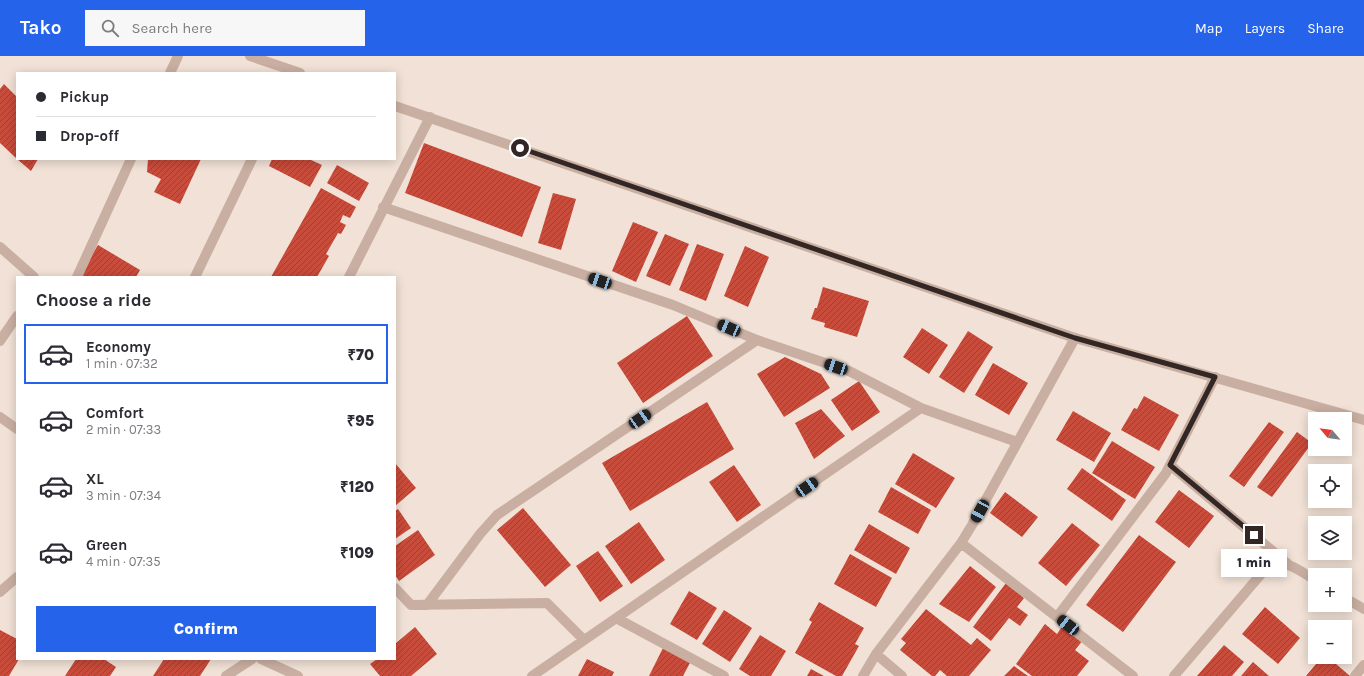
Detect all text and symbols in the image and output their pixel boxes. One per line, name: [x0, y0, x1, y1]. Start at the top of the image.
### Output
search box: [85, 10, 365, 46]
text: Tako: [20, 17, 61, 39]
icon: search: [99, 17, 121, 39]
text: Search here: [131, 19, 212, 37]
text: Map: [1195, 20, 1223, 37]
text: Layers: [1245, 20, 1285, 37]
text: Share: [1307, 20, 1344, 37]
text: Pickup: [60, 88, 109, 106]
text: Drop-off: [60, 127, 119, 145]
route start: [511, 139, 529, 157]
car: [587, 271, 613, 291]
text: Choose a ride: [36, 289, 151, 311]
car: [716, 318, 742, 338]
icon: car: [38, 336, 74, 372]
text: Economy: [86, 338, 151, 356]
text: ₹70: [347, 346, 374, 364]
text: 1 min · 07:32: [86, 356, 158, 371]
car: [823, 357, 849, 377]
icon: car: [38, 402, 74, 438]
text: Comfort: [86, 404, 144, 422]
car: [627, 407, 653, 431]
text: ₹95: [347, 412, 374, 430]
north arrow: [1308, 412, 1352, 456]
map controls: [1308, 412, 1352, 664]
text: 2 min · 07:33: [86, 422, 161, 437]
button: locate: [1308, 464, 1352, 508]
icon: car: [38, 468, 74, 504]
text: XL: [86, 470, 104, 488]
car: [794, 475, 820, 499]
text: ₹120: [340, 478, 374, 496]
text: 3 min · 07:34: [86, 488, 161, 503]
car: [969, 498, 991, 524]
button: layers: [1308, 516, 1352, 560]
route end: [1245, 526, 1263, 544]
icon: car: [38, 534, 74, 570]
text: Green: [86, 536, 127, 554]
text: ₹109: [340, 544, 374, 562]
callout: 1 min: [1221, 549, 1287, 577]
text: 4 min · 07:35: [86, 554, 161, 569]
text: 1 min: [1237, 555, 1271, 570]
button: +: [1308, 568, 1352, 612]
button: Confirm: [36, 606, 376, 652]
car: [1055, 613, 1081, 637]
button: −: [1308, 620, 1352, 664]

